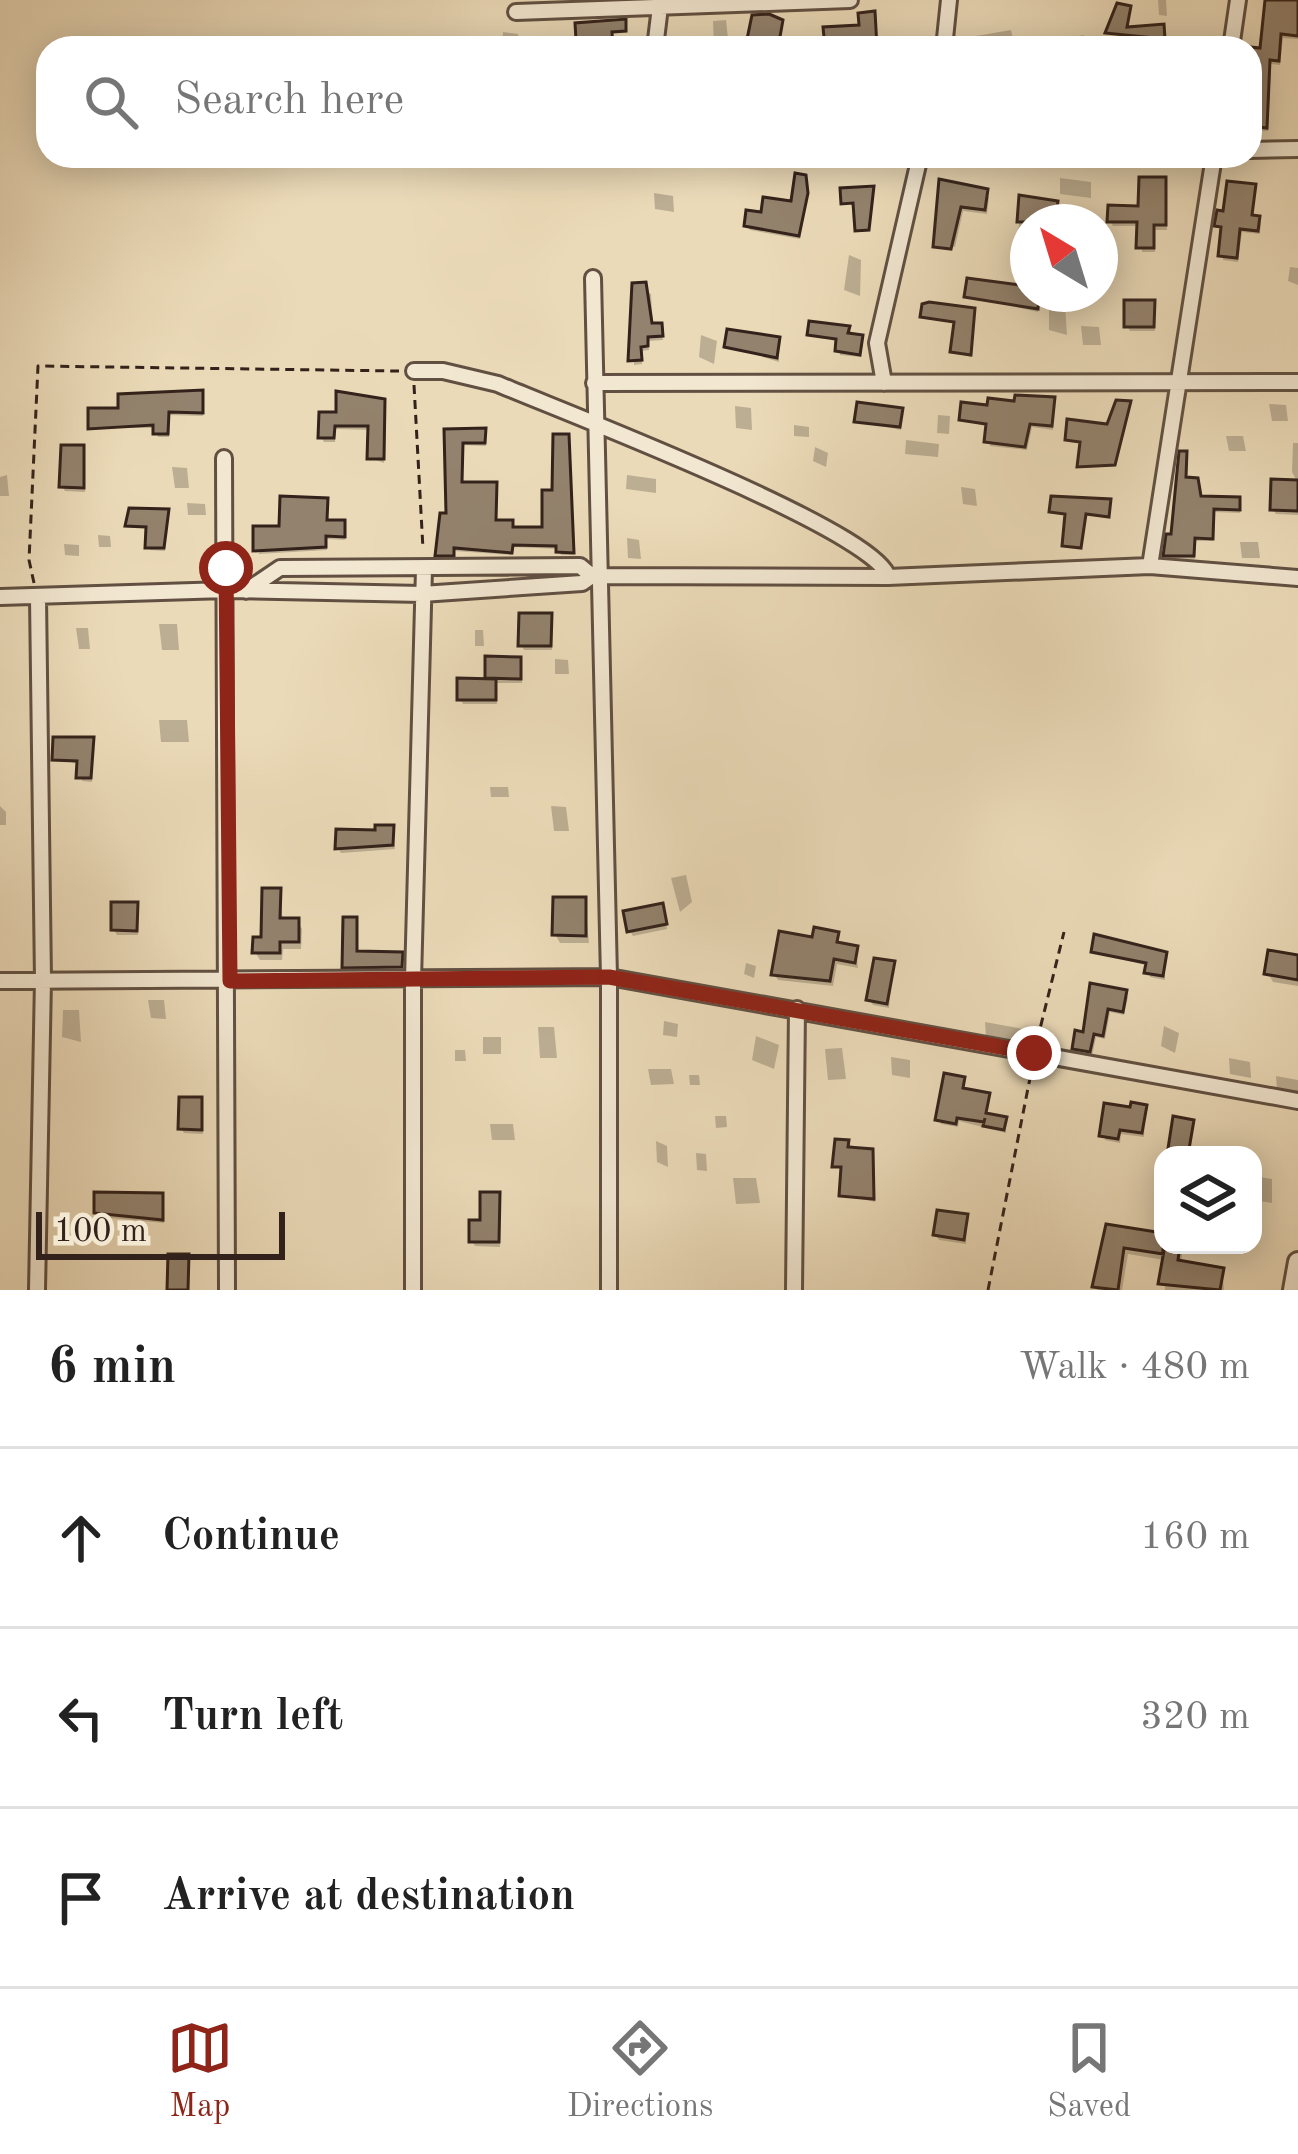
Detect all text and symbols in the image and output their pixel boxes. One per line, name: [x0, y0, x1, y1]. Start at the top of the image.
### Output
search box: [36, 36, 1262, 168]
icon: search: [78, 69, 144, 135]
text: Search here: [174, 79, 404, 124]
north arrow: [1010, 204, 1118, 312]
route start: [199, 541, 253, 595]
route end: [1007, 1026, 1061, 1080]
map controls: [1154, 1146, 1262, 1254]
button: layers: [1154, 1146, 1262, 1254]
scale bar: [36, 1206, 285, 1259]
text: 100 m: [54, 1216, 147, 1249]
text: 6 min: [48, 1343, 176, 1394]
text: Walk · 480 m: [1019, 1348, 1250, 1387]
icon: ahead: [48, 1505, 114, 1571]
text: Continue: [162, 1515, 340, 1560]
text: 160 m: [1140, 1518, 1250, 1557]
icon: left: [48, 1685, 114, 1751]
text: Turn left: [162, 1695, 343, 1740]
text: 320 m: [1140, 1698, 1250, 1737]
icon: arrive: [48, 1865, 114, 1931]
text: Arrive at destination: [162, 1875, 575, 1920]
tab: Map: [167, 2015, 233, 2128]
tab: Directions: [567, 2015, 713, 2128]
tab: Saved: [1047, 2015, 1131, 2128]

